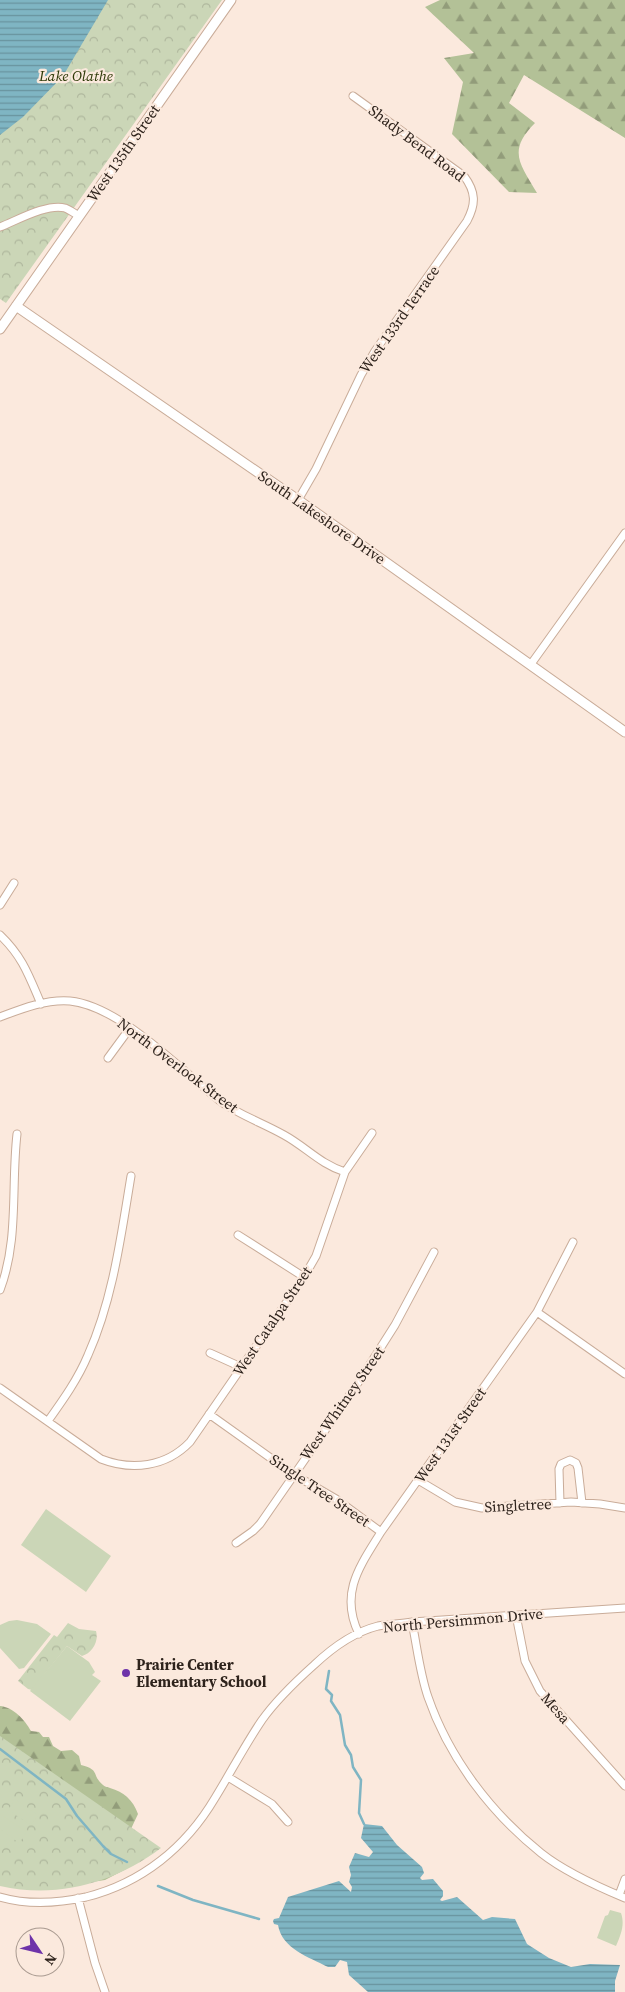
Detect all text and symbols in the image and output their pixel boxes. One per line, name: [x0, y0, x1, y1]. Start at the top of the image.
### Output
park label: Lake Olathe: [38, 65, 113, 86]
street label: West 135th Street: [82, 100, 165, 206]
street label: Shady Bend Road: [364, 100, 470, 187]
street label: West 133rd Terrace: [354, 261, 444, 377]
street label: South Lakeshore Drive: [254, 465, 390, 569]
street label: North Overlook Street: [113, 1013, 243, 1117]
street label: West Catalpa Street: [227, 1262, 317, 1380]
street label: West Whitney Street: [295, 1342, 389, 1464]
street label: West 131st Street: [409, 1383, 491, 1487]
street label: Single Tree Street: [266, 1449, 374, 1531]
street label: Singletree: [484, 1493, 553, 1517]
street label: North Persimmon Drive: [382, 1603, 544, 1637]
place label: Prairie Center Elementary School: [136, 1654, 267, 1692]
marker: Prairie Center Elementary School: [120, 1667, 132, 1679]
street label: Mesa: [537, 1688, 576, 1728]
north arrow: [15, 1927, 65, 1977]
text: N: [40, 1950, 62, 1969]

